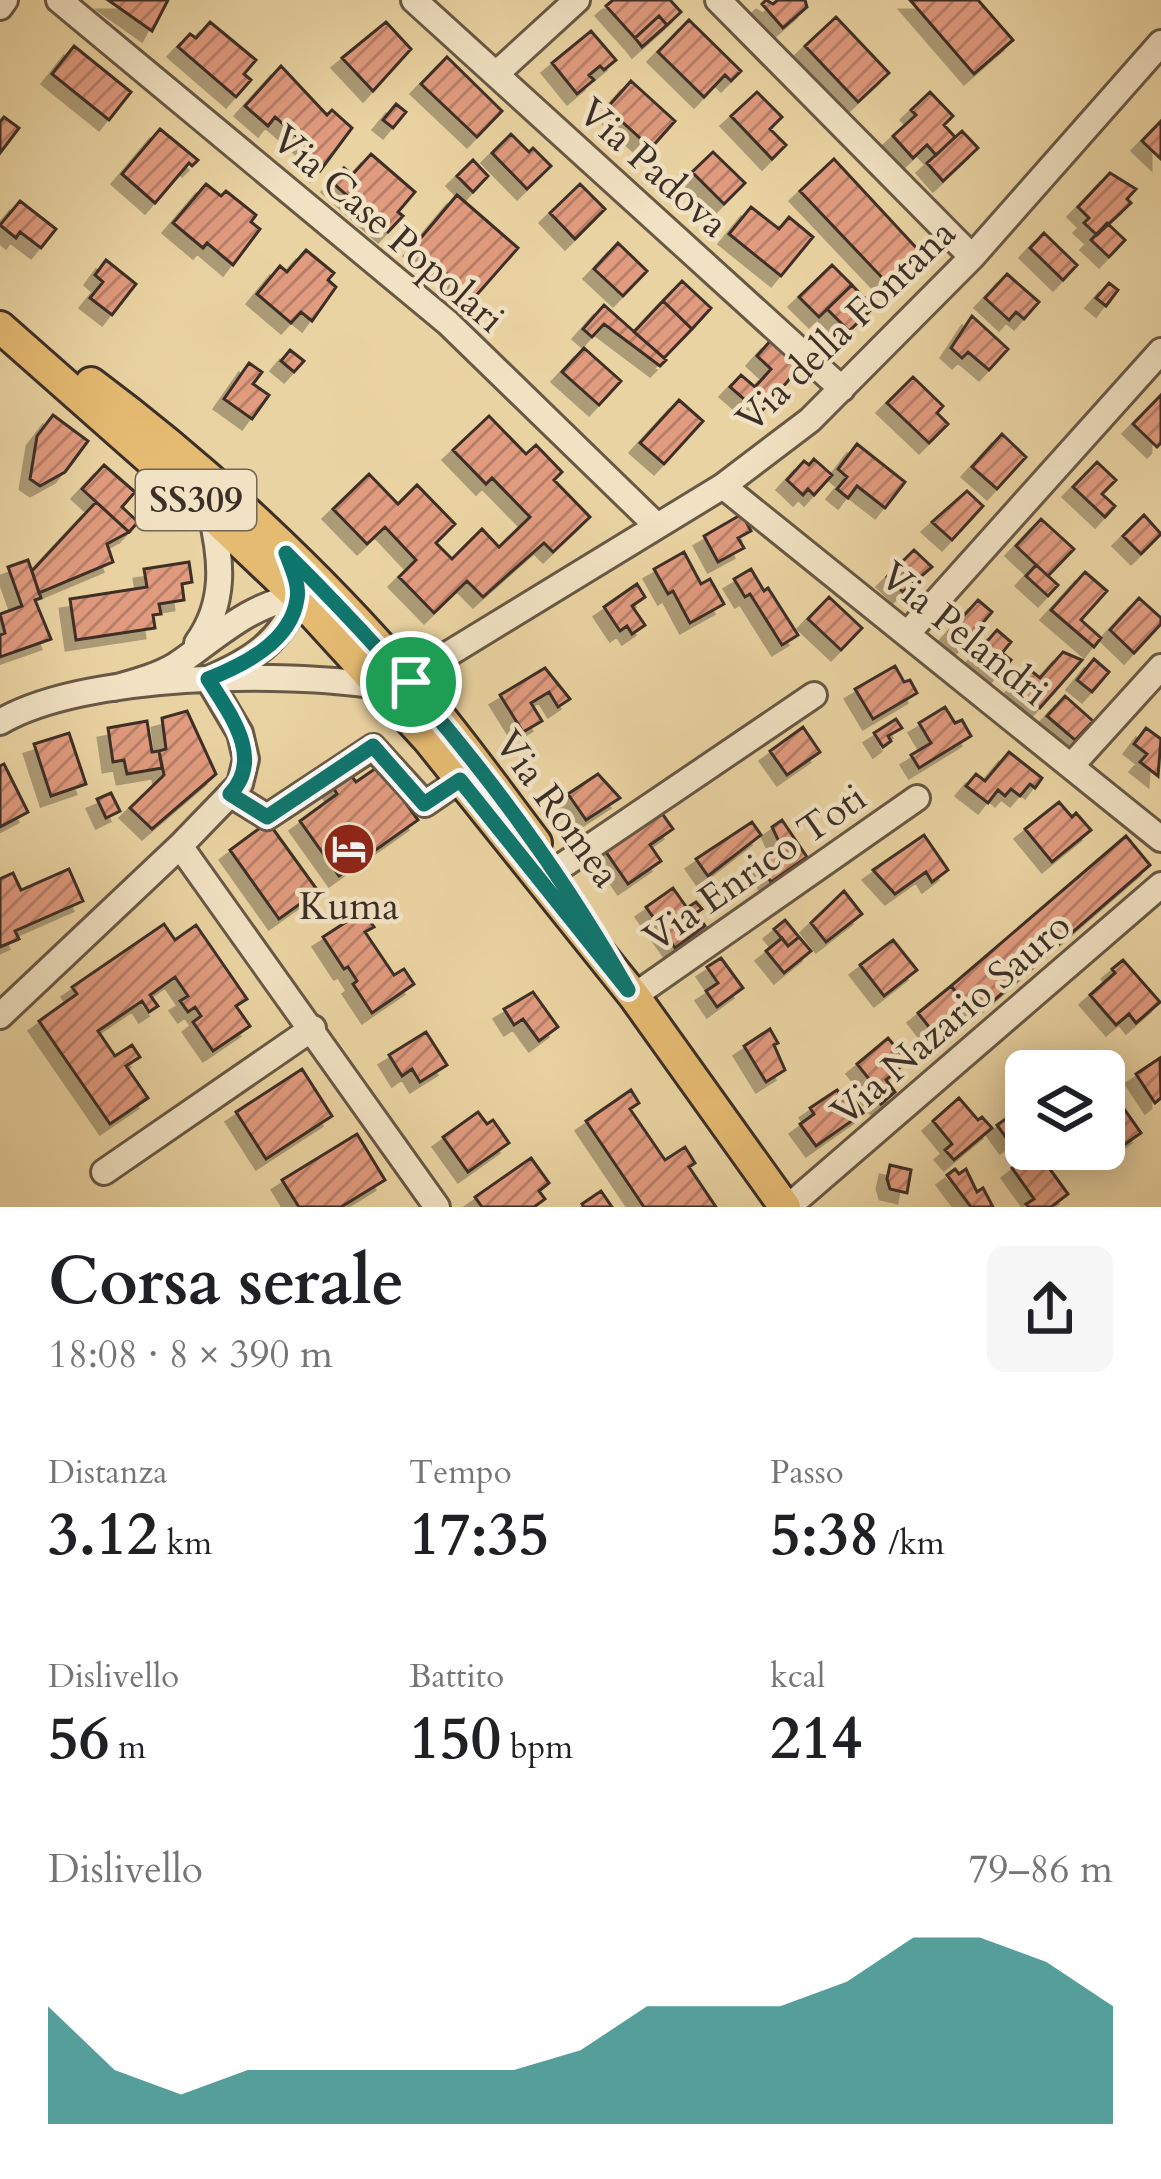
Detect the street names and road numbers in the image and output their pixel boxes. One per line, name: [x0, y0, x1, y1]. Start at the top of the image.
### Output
street label: Via Padova: [566, 86, 740, 250]
street label: Via Case Popolari: [260, 113, 516, 345]
street label: Via della Fontana: [725, 207, 967, 444]
road number: SS309: [136, 470, 256, 530]
street label: Via Pelandri: [869, 550, 1059, 718]
street label: Via Romea: [482, 720, 632, 899]
street label: Via Enrico Toti: [633, 772, 877, 964]
street label: Via Nazario Sauro: [820, 900, 1082, 1138]

